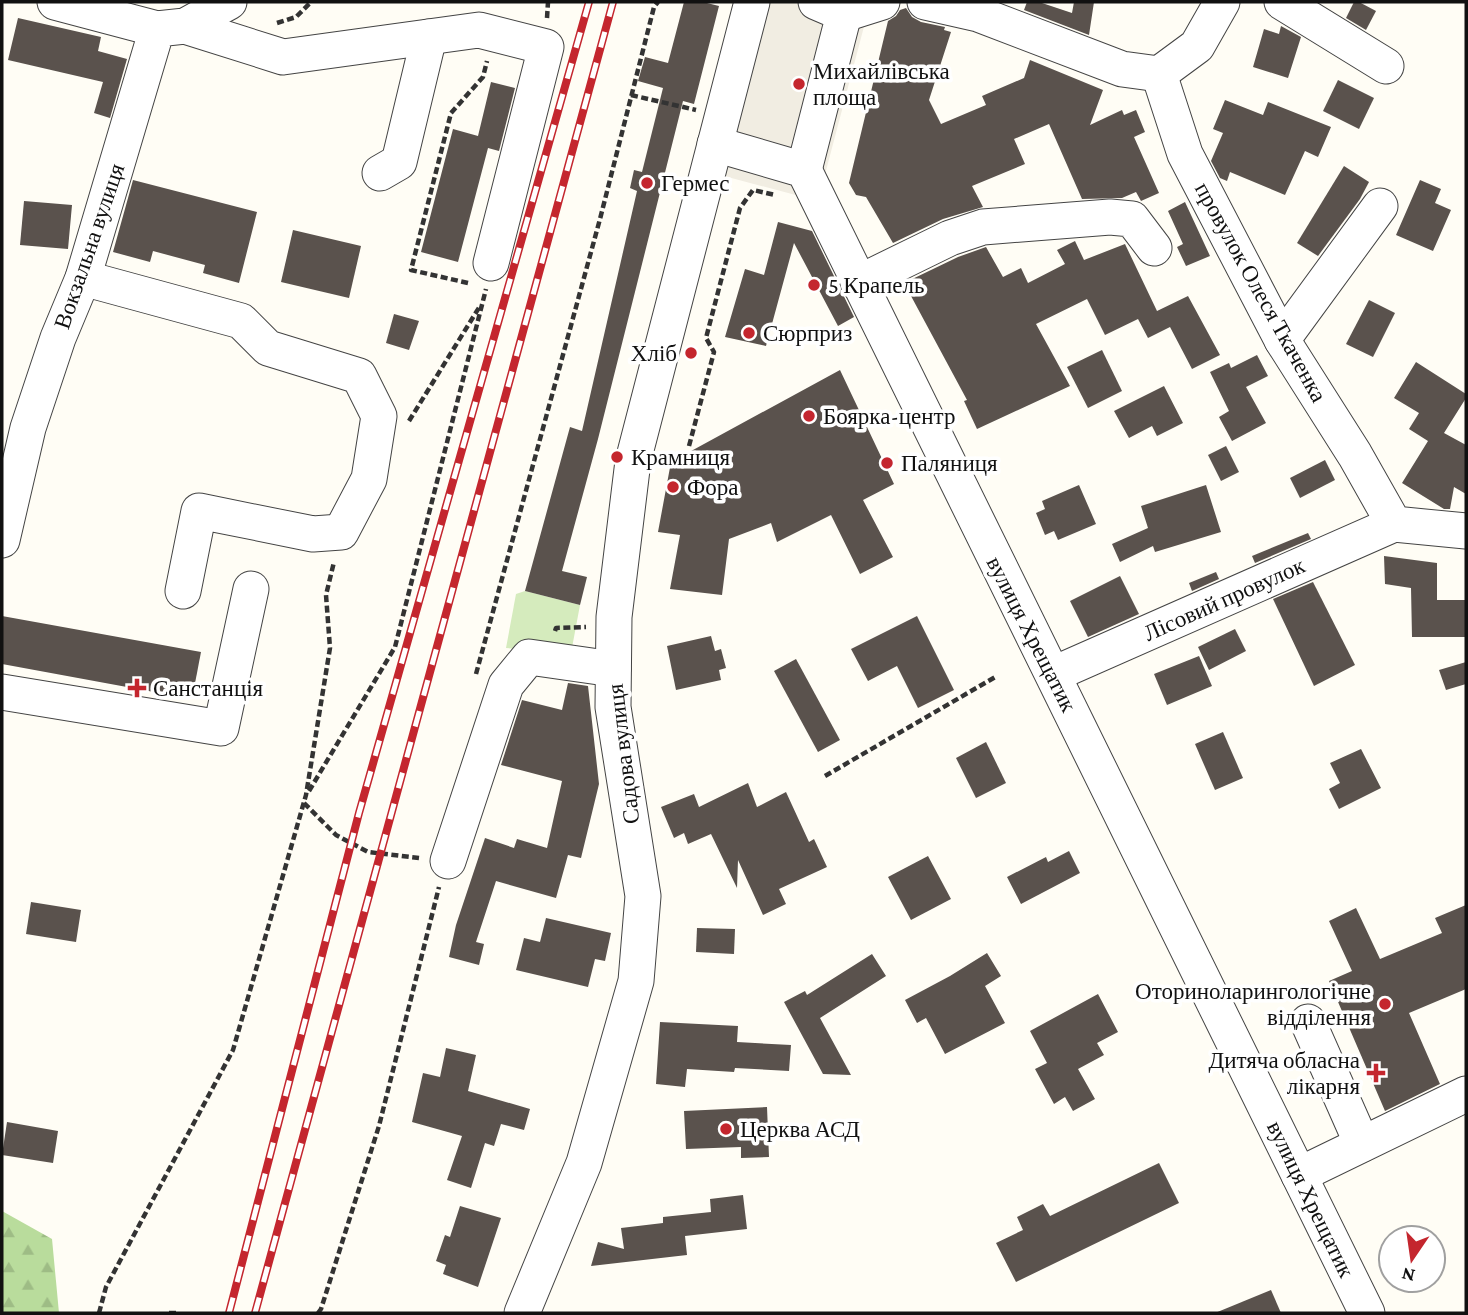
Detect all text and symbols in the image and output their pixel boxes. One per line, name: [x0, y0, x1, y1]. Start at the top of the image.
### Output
place label: Михайлівська площа: [813, 58, 950, 110]
marker: Михайлівська площа: [791, 76, 807, 92]
street label: Вокзальна вулиця: [49, 159, 130, 332]
place label: Гермес: [661, 170, 729, 196]
marker: Гермес: [639, 175, 655, 191]
street label: провулок Олеся Ткаченка: [1190, 178, 1332, 406]
place label: 5 Крапель: [828, 272, 924, 298]
marker: 5 Крапель: [806, 277, 822, 293]
place label: Сюрприз: [763, 320, 852, 346]
marker: Сюрприз: [741, 325, 757, 341]
place label: Хліб: [631, 340, 677, 366]
marker: Хліб: [683, 345, 699, 361]
place label: Боярка-центр: [823, 403, 955, 429]
marker: Боярка-центр: [801, 408, 817, 424]
place label: Крамниця: [631, 444, 731, 470]
marker: Крамниця: [609, 449, 625, 465]
place label: Паляниця: [901, 450, 998, 476]
marker: Паляниця: [879, 455, 895, 471]
place label: Фора: [687, 474, 738, 500]
marker: Фора: [665, 479, 681, 495]
street label: вулиця Хрещатик: [982, 552, 1083, 717]
street label: Лісовий провулок: [1139, 552, 1309, 646]
place label: Санстанція: [153, 675, 264, 701]
marker: Санстанція: [127, 678, 147, 698]
street label: Садова вулиця: [601, 682, 644, 826]
place label: Оториноларингологічне відділення: [1135, 978, 1371, 1030]
marker: Оториноларингологічне відділення: [1377, 996, 1393, 1012]
place label: Дитяча обласна лікарня: [1209, 1047, 1360, 1099]
marker: Дитяча обласна лікарня: [1366, 1063, 1386, 1083]
place label: Церква АСД: [740, 1116, 860, 1142]
street label: вулиця Хрещатик: [1262, 1117, 1360, 1282]
marker: Церква АСД: [718, 1121, 734, 1137]
north arrow: [1377, 1224, 1447, 1294]
text: N: [1400, 1263, 1417, 1287]

